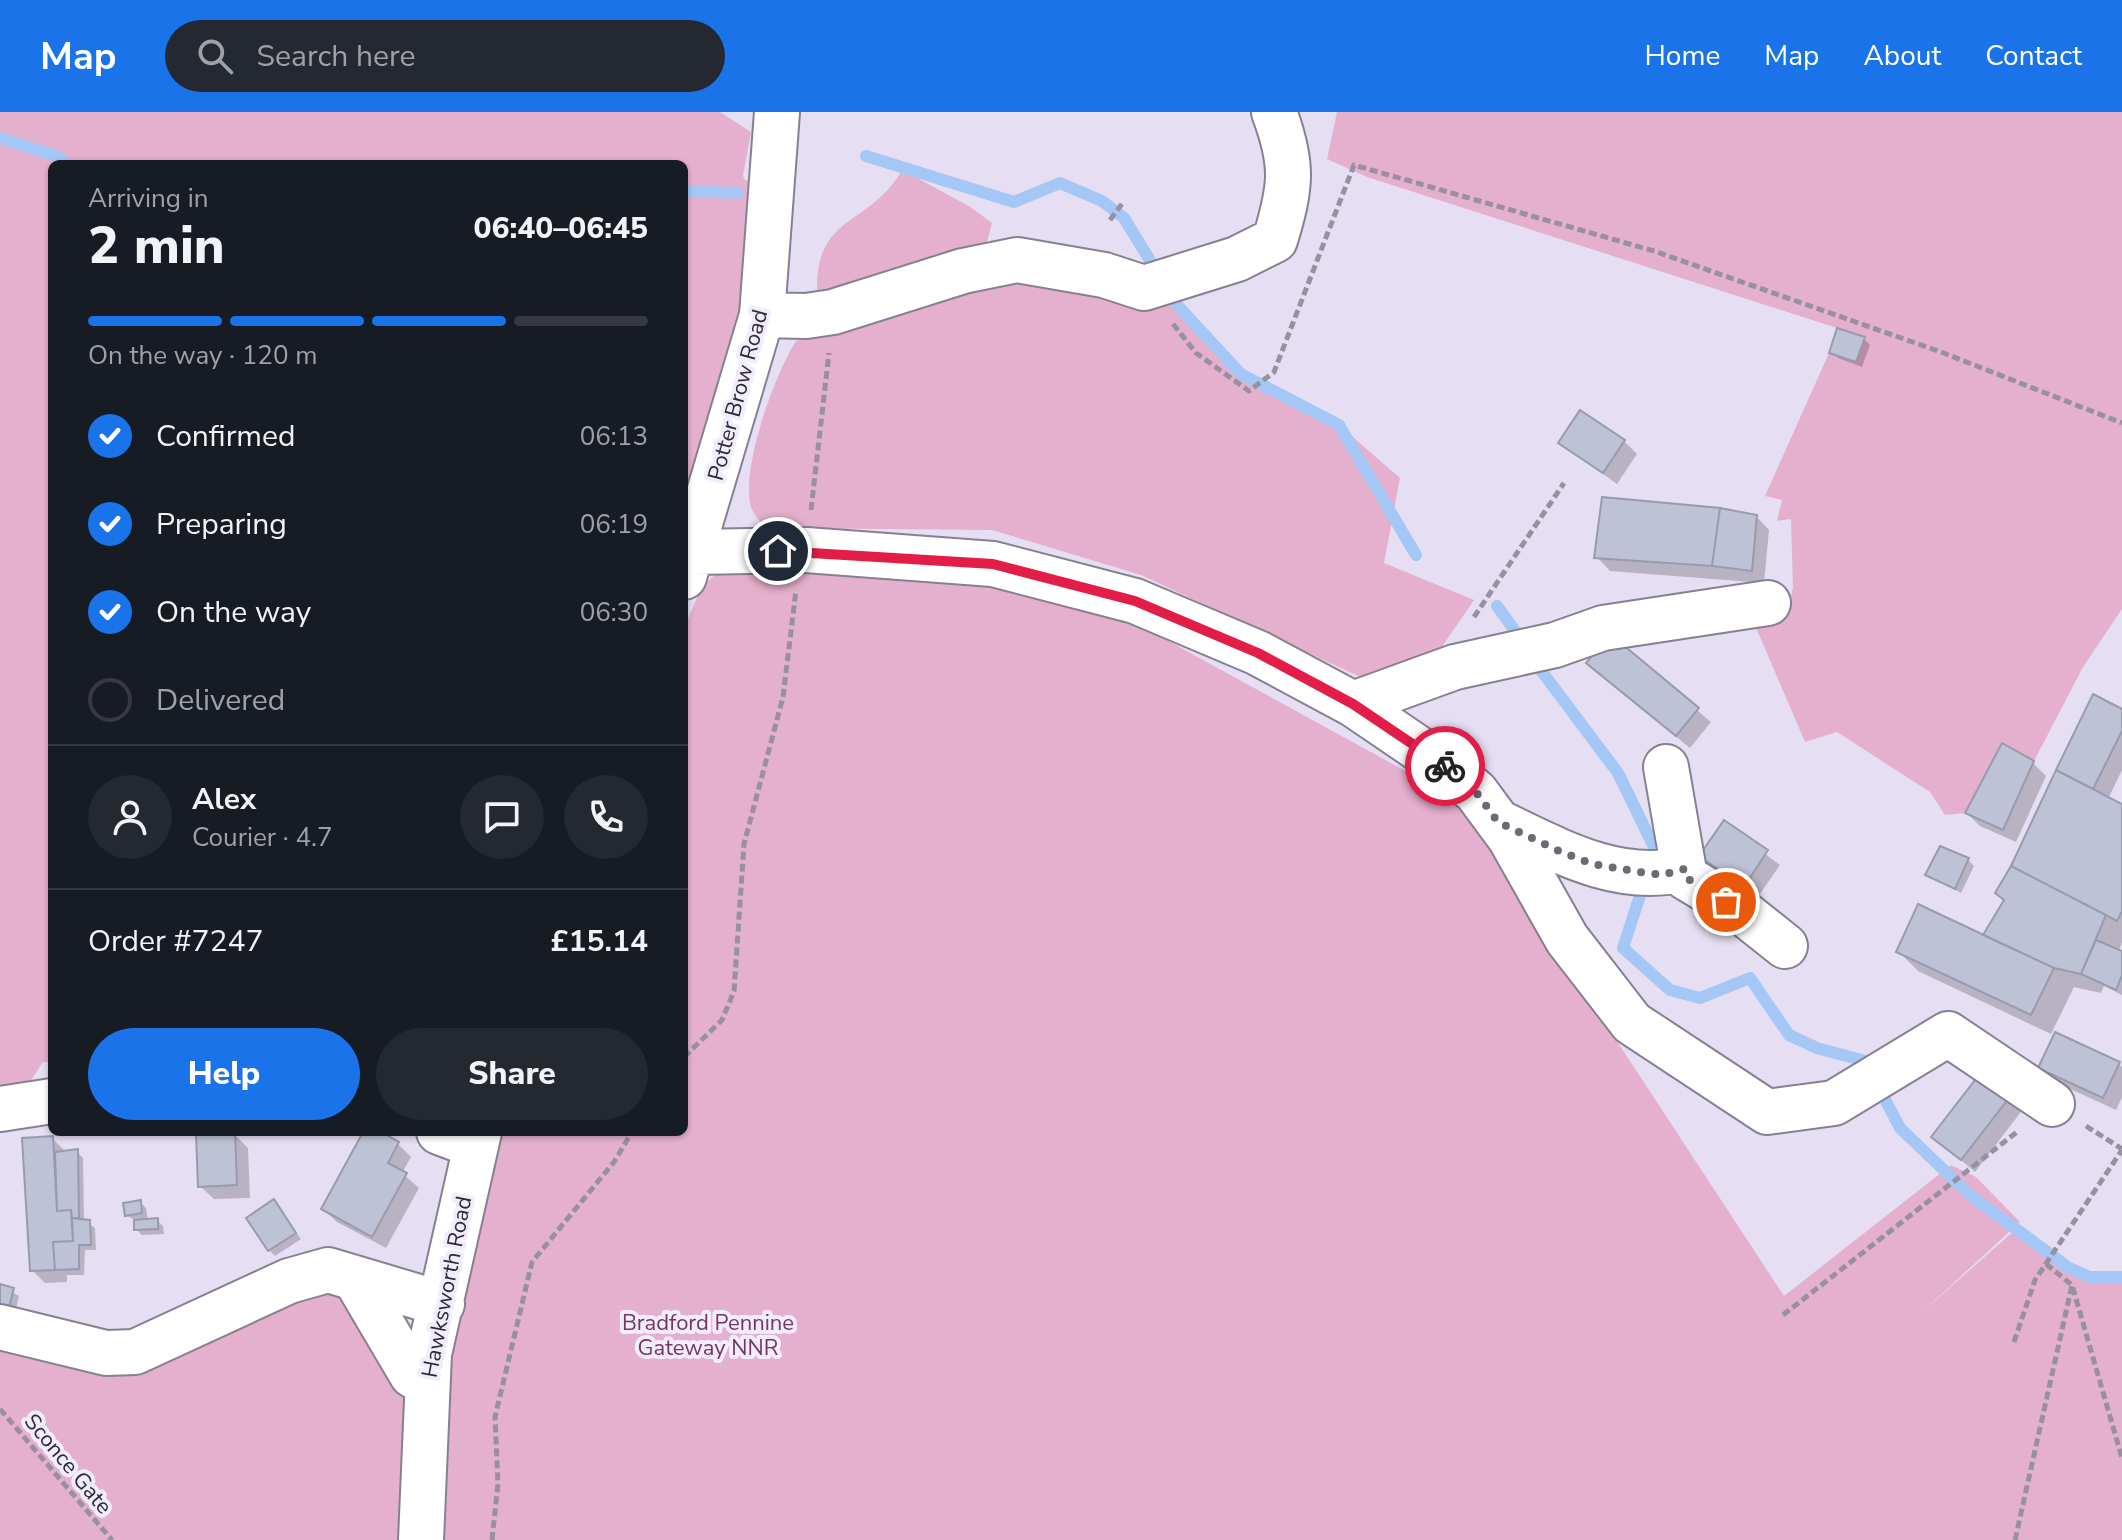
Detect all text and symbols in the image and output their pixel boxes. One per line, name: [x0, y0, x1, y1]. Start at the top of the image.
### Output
search box: [165, 20, 725, 92]
text: Map: [40, 31, 117, 82]
icon: search: [193, 34, 237, 78]
text: Search here: [257, 36, 416, 77]
text: Home: [1645, 37, 1720, 75]
text: Map: [1764, 37, 1819, 75]
text: About: [1863, 37, 1941, 75]
text: Contact: [1985, 37, 2082, 75]
text: Arriving in: [88, 181, 209, 216]
text: 06:40–06:45: [473, 208, 648, 249]
text: 2 min: [88, 210, 225, 281]
street label: Potter Brow Road: [701, 306, 775, 484]
text: On the way · 120 m: [88, 338, 317, 373]
icon: check: [88, 414, 132, 458]
text: Confirmed: [156, 416, 296, 457]
text: 06:13: [580, 419, 648, 454]
icon: check: [88, 502, 132, 546]
text: Preparing: [156, 504, 287, 545]
text: 06:19: [580, 507, 648, 542]
pin: [744, 517, 812, 585]
icon: home: [756, 529, 800, 573]
icon: check: [88, 590, 132, 634]
text: On the way: [156, 592, 311, 633]
text: 06:30: [580, 595, 648, 630]
text: Delivered: [156, 680, 285, 721]
courier: [1405, 726, 1485, 806]
icon: bike: [1423, 744, 1467, 788]
button: person: [88, 775, 172, 859]
button: chat: [460, 775, 544, 859]
button: phone: [564, 775, 648, 859]
text: Alex: [192, 779, 256, 820]
text: Courier · 4.7: [192, 820, 333, 855]
pin: [1692, 868, 1760, 936]
icon: bag: [1704, 880, 1748, 924]
text: Order #7247: [88, 921, 263, 962]
text: £15.14: [551, 921, 648, 962]
button: Help: [88, 1028, 360, 1120]
button: Share: [376, 1028, 648, 1120]
street label: Hawksworth Road: [415, 1194, 479, 1380]
park label: Bradford Pennine Gateway NNR: [622, 1308, 794, 1363]
street label: Sconce Gate: [17, 1407, 119, 1521]

